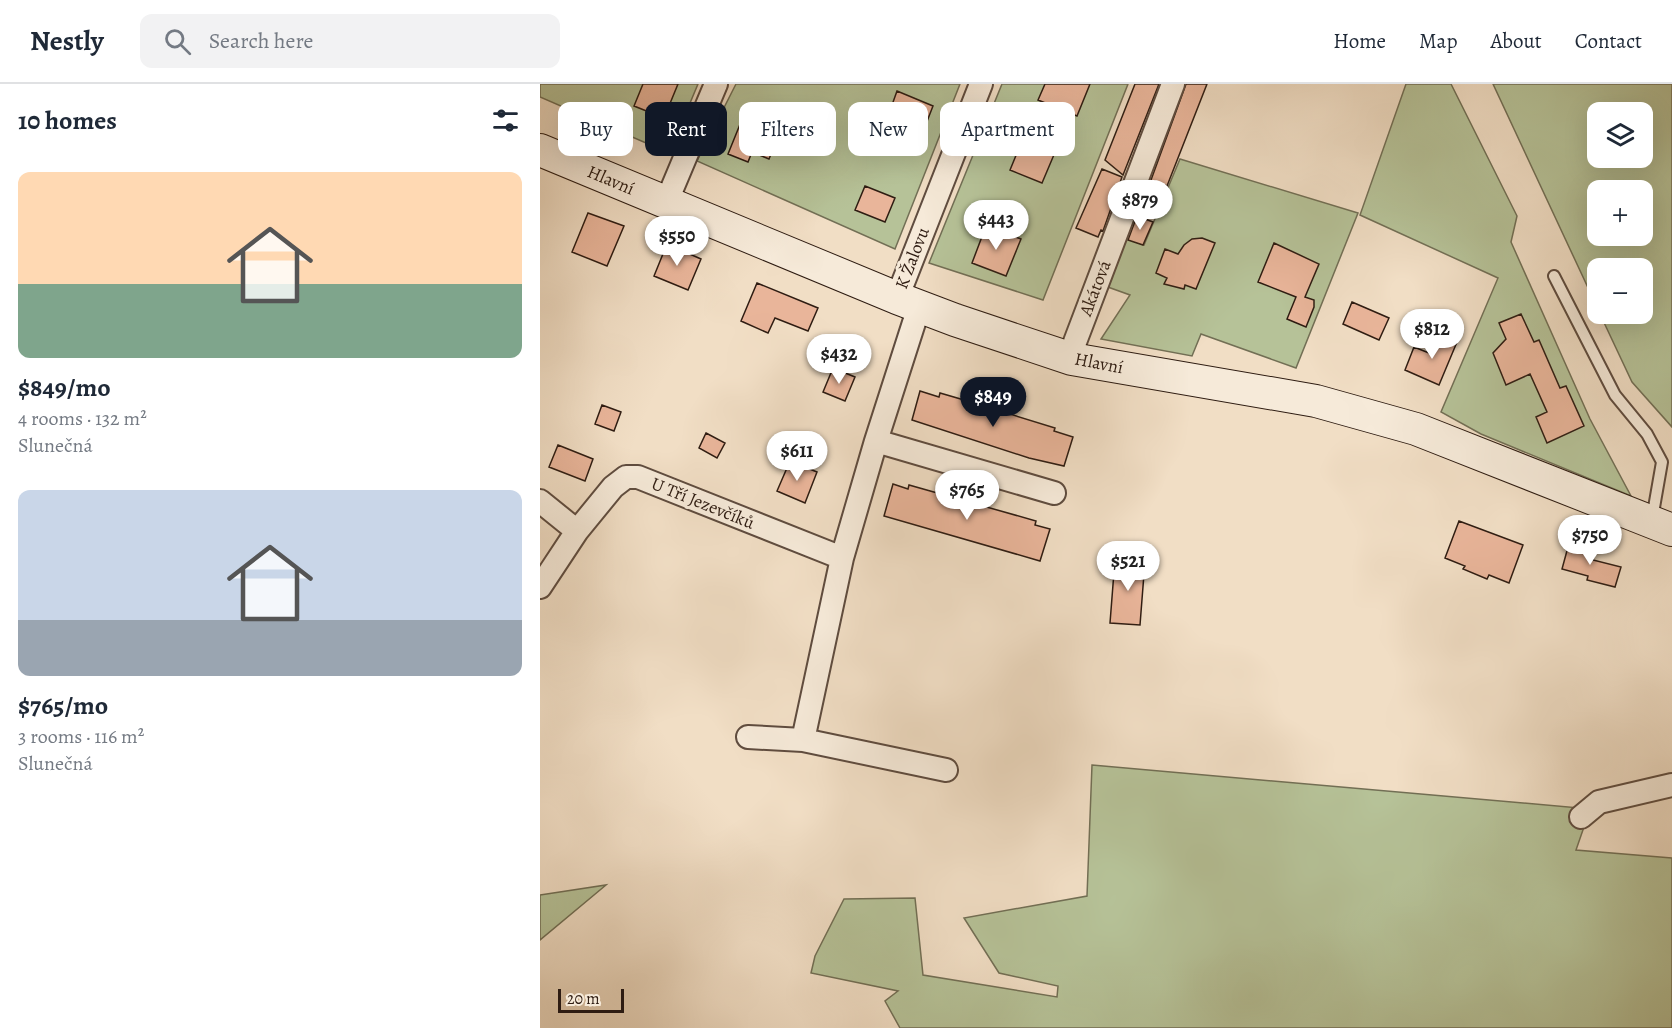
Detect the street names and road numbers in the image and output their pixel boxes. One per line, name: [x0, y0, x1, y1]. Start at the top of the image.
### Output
street label: Hlavní: [584, 159, 638, 201]
street label: K Žalovu: [889, 223, 935, 292]
street label: Akátová: [1073, 256, 1117, 320]
street label: Hlavní: [1073, 347, 1125, 379]
street label: U Tří Jezevčíků: [648, 471, 758, 535]

